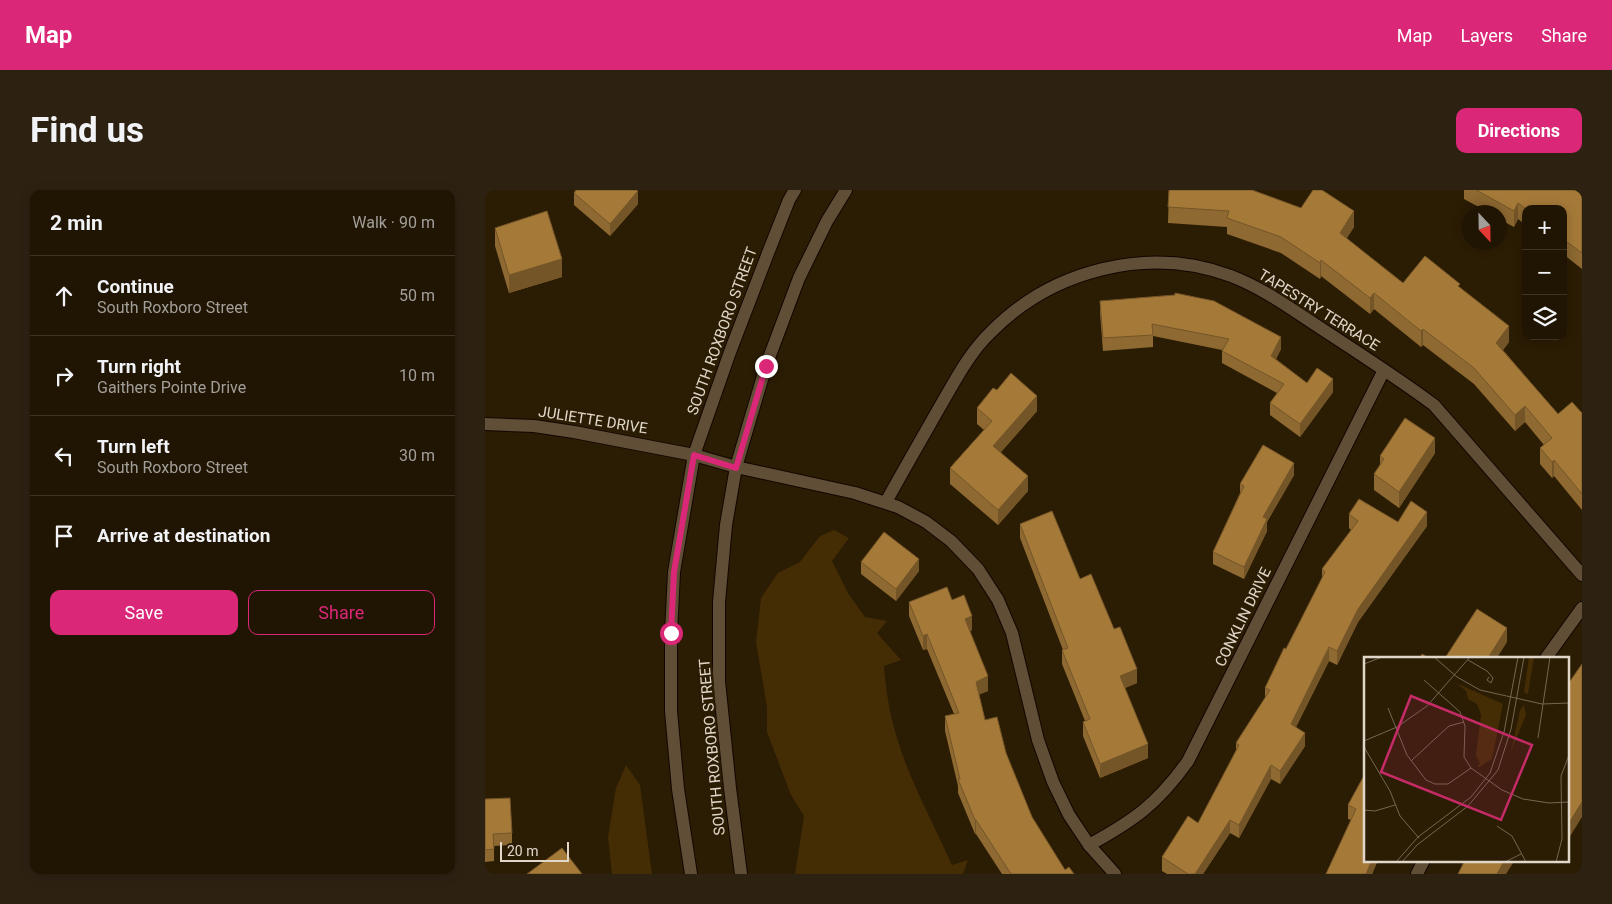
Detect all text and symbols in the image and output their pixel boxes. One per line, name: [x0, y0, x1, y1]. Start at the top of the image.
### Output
text: Map: [25, 21, 72, 49]
text: Map: [1397, 25, 1432, 46]
text: Layers: [1460, 25, 1513, 46]
text: Share: [1541, 25, 1587, 46]
button: Directions: [1456, 108, 1582, 153]
text: Find us: [30, 110, 144, 151]
north arrow: [1462, 205, 1507, 250]
map controls: [1522, 205, 1567, 340]
button: +: [1522, 205, 1567, 250]
text: 2 min: [50, 211, 103, 235]
text: Walk · 90 m: [352, 213, 435, 232]
street label: SOUTH ROXBORO STREET: [683, 245, 761, 417]
button: −: [1522, 250, 1567, 295]
street label: TAPESTRY TERRACE: [1255, 265, 1383, 355]
text: Continue: [97, 275, 174, 298]
icon: ahead: [50, 282, 78, 310]
text: 50 m: [399, 286, 435, 305]
button: layers: [1522, 295, 1567, 340]
text: South Roxboro Street: [97, 298, 248, 317]
text: Turn right: [97, 355, 181, 378]
route end: [755, 355, 778, 378]
icon: right: [50, 362, 78, 390]
text: 10 m: [399, 366, 435, 385]
text: Gaithers Pointe Drive: [97, 378, 246, 397]
street label: JULIETTE DRIVE: [537, 402, 649, 438]
text: Turn left: [97, 435, 170, 458]
icon: left: [50, 442, 78, 470]
text: 30 m: [399, 446, 435, 465]
text: South Roxboro Street: [97, 458, 248, 477]
icon: arrive: [50, 522, 78, 550]
text: Arrive at destination: [97, 524, 270, 547]
street label: CONKLIN DRIVE: [1211, 564, 1275, 669]
button: Save: [50, 590, 238, 635]
button: Share: [248, 590, 435, 635]
route start: [660, 622, 683, 645]
inset map: [1364, 657, 1569, 862]
street label: SOUTH ROXBORO STREET: [695, 658, 729, 836]
scale bar: [500, 839, 569, 862]
text: 20 m: [507, 843, 539, 859]

